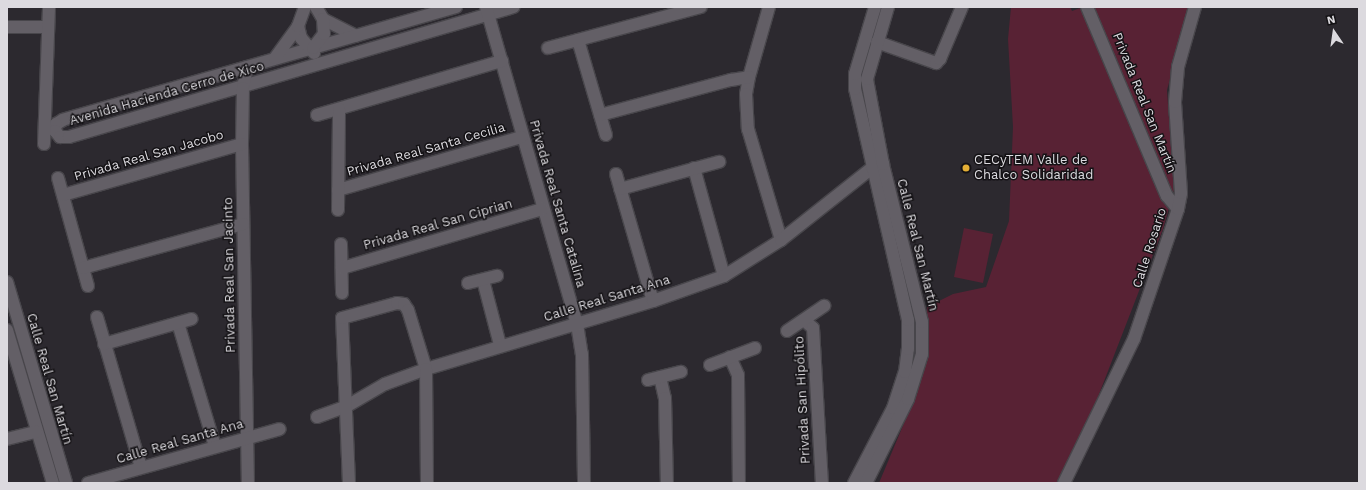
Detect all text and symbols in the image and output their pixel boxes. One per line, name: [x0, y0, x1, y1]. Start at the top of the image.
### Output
north arrow: [1314, 12, 1354, 52]
text: N: [1326, 13, 1337, 27]
street label: Privada Real San Martín: [1109, 30, 1179, 176]
street label: Avenida Hacienda Cerro de Xico: [68, 59, 266, 129]
street label: Privada Real Santa Catalina: [525, 118, 589, 290]
street label: Privada Real Santa Cecilia: [345, 120, 507, 180]
street label: Privada Real San Jacobo: [72, 127, 226, 185]
place label: CECyTEM Valle de Chalco Solidaridad: [974, 153, 1093, 184]
marker: CECyTEM Valle de Chalco Solidaridad: [961, 163, 971, 173]
street label: Calle Real San Martín: [893, 177, 941, 313]
street label: Privada Real San Ciprian: [361, 196, 515, 254]
street label: Privada Real San Jacinto: [221, 197, 239, 353]
street label: Calle Rosario: [1130, 206, 1170, 290]
street label: Calle Real Santa Ana: [541, 272, 673, 326]
street label: Calle Real San Martín: [23, 311, 75, 447]
street label: Privada San Hipólito: [792, 336, 814, 464]
street label: Calle Real Santa Ana: [114, 416, 246, 468]

